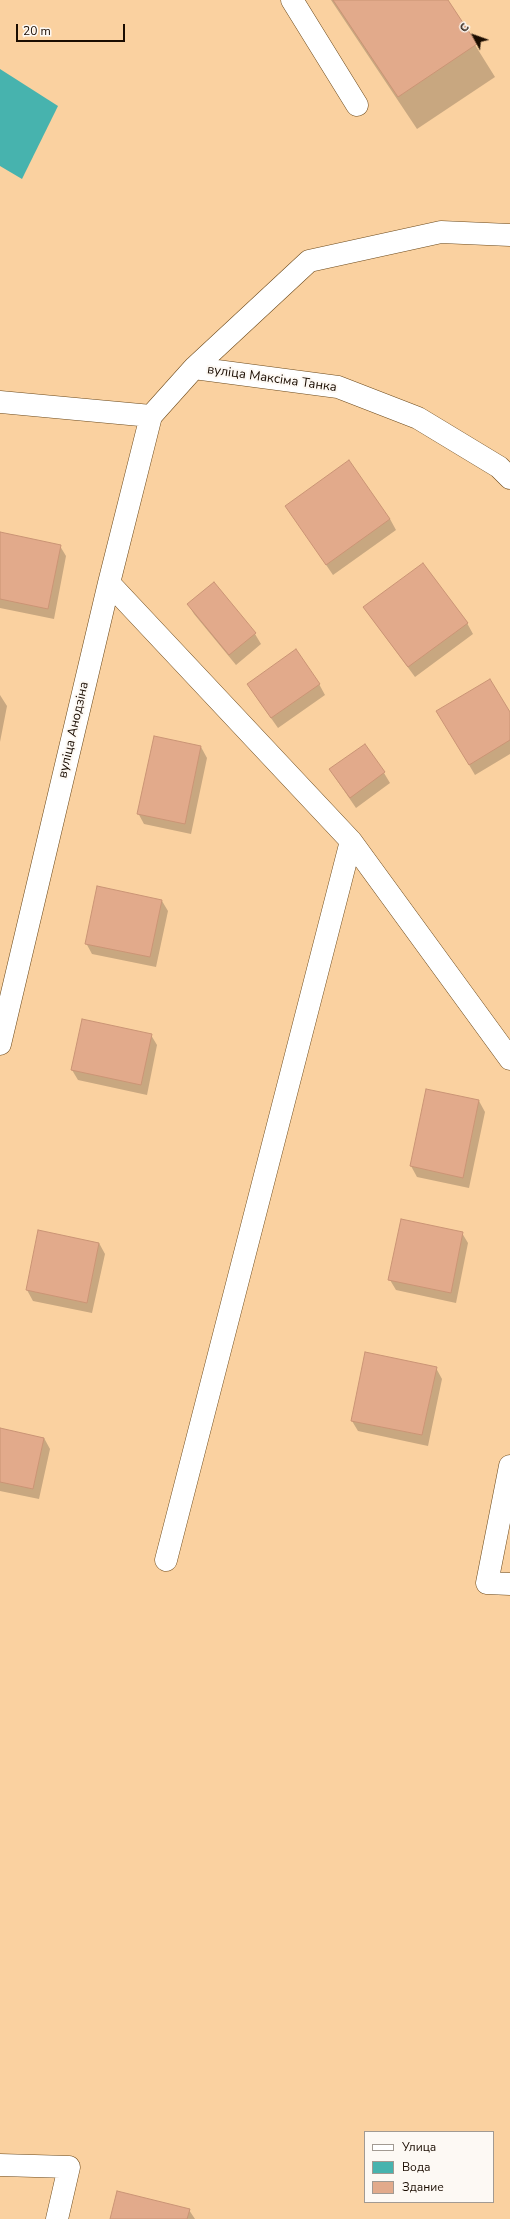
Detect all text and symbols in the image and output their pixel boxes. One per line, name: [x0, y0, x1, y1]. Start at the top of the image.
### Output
scale bar: [18, 16, 127, 42]
north arrow: [454, 16, 494, 56]
text: С: [456, 20, 473, 36]
text: 20 m: [23, 23, 51, 39]
street label: вуліца Максіма Танка: [206, 362, 338, 396]
street label: вуліца Анодзіна: [55, 680, 93, 780]
legend: [364, 2131, 494, 2203]
text: Улица: [402, 2139, 436, 2155]
text: Вода: [402, 2159, 430, 2175]
text: Здание: [402, 2179, 444, 2195]

